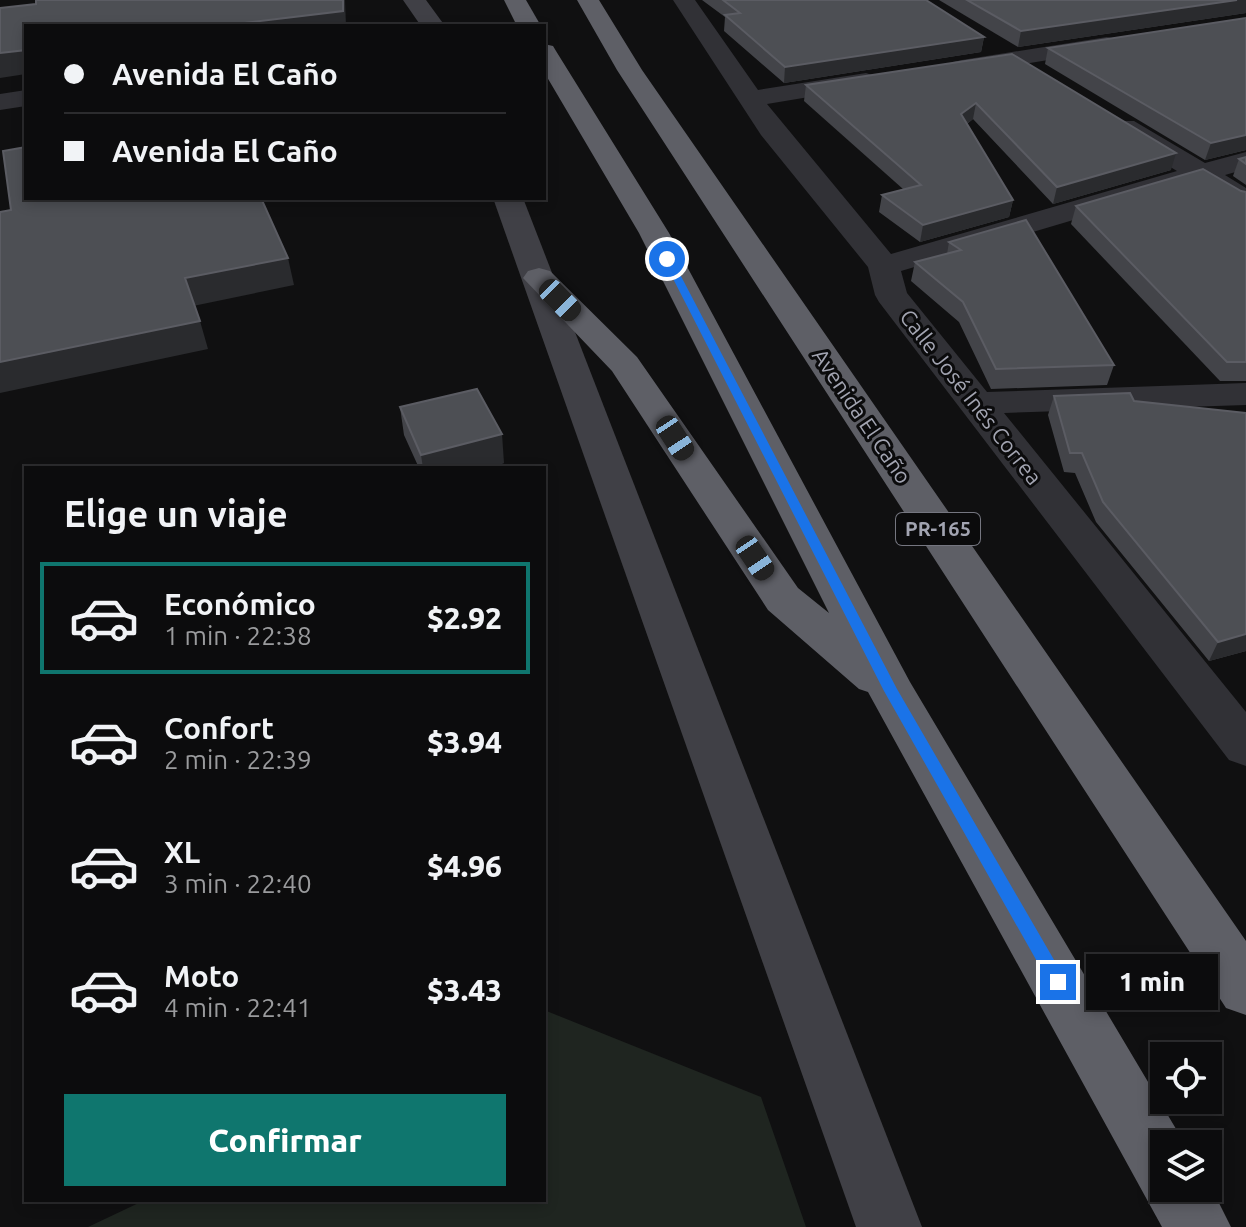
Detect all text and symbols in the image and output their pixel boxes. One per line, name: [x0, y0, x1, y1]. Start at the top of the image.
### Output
text: Avenida El Caño: [112, 57, 338, 91]
text: Avenida El Caño: [112, 134, 338, 168]
route start: [649, 241, 685, 277]
car: [535, 275, 585, 325]
street label: Calle José Inés Correa: [895, 304, 1048, 489]
street label: Avenida El Caño: [808, 343, 917, 488]
car: [652, 411, 698, 465]
text: Elige un viaje: [64, 493, 288, 534]
road number: PR-165: [896, 513, 980, 545]
car: [732, 531, 778, 585]
icon: car: [68, 582, 140, 654]
text: Económico: [164, 587, 316, 621]
text: $2.92: [427, 601, 502, 635]
text: 1 min · 22:38: [164, 621, 312, 650]
icon: car: [68, 706, 140, 778]
text: Confort: [164, 711, 274, 745]
text: $3.94: [427, 725, 502, 759]
text: 2 min · 22:39: [164, 745, 312, 774]
icon: car: [68, 830, 140, 902]
text: XL: [164, 835, 200, 869]
text: $4.96: [427, 849, 502, 883]
text: 3 min · 22:40: [164, 869, 312, 898]
icon: car: [68, 954, 140, 1026]
callout: 1 min: [1086, 954, 1218, 1010]
text: Moto: [164, 959, 239, 993]
route end: [1040, 964, 1076, 1000]
text: 1 min: [1119, 967, 1185, 996]
text: $3.43: [427, 973, 502, 1007]
text: 4 min · 22:41: [164, 993, 312, 1022]
map controls: [1150, 1042, 1222, 1202]
button: locate: [1150, 1042, 1222, 1114]
button: Confirmar: [64, 1094, 506, 1186]
button: layers: [1150, 1130, 1222, 1202]

